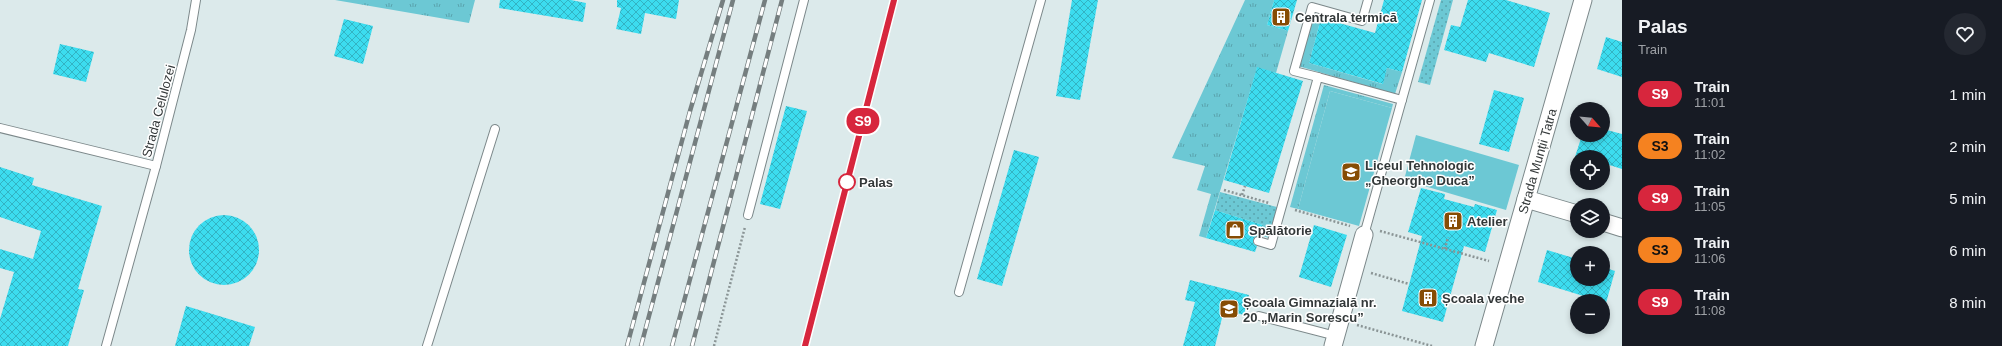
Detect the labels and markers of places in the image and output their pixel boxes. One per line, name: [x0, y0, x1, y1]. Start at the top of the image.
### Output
building icon: Centrala termică: [1270, 6, 1292, 28]
place label: Centrala termică: [1295, 10, 1398, 25]
place label: Liceul Tehnologic „Gheorghe Duca”: [1365, 158, 1475, 188]
school or university icon: Liceul Tehnologic „Gheorghe Duca”: [1340, 161, 1362, 183]
marker: Palas: [838, 173, 856, 191]
place label: Palas: [859, 175, 893, 190]
building icon: Atelier: [1442, 210, 1464, 232]
place label: Atelier: [1467, 214, 1507, 229]
shop icon: Spălătorie: [1224, 219, 1246, 241]
place label: Spălătorie: [1249, 223, 1312, 238]
building icon: Școala veche: [1417, 287, 1439, 309]
place label: Școala veche: [1442, 291, 1524, 306]
place label: Școala Gimnazială nr. 20 „Marin Sorescu”: [1243, 295, 1377, 325]
school or university icon: Școala Gimnazială nr. 20 „Marin Sorescu”: [1218, 298, 1240, 320]

